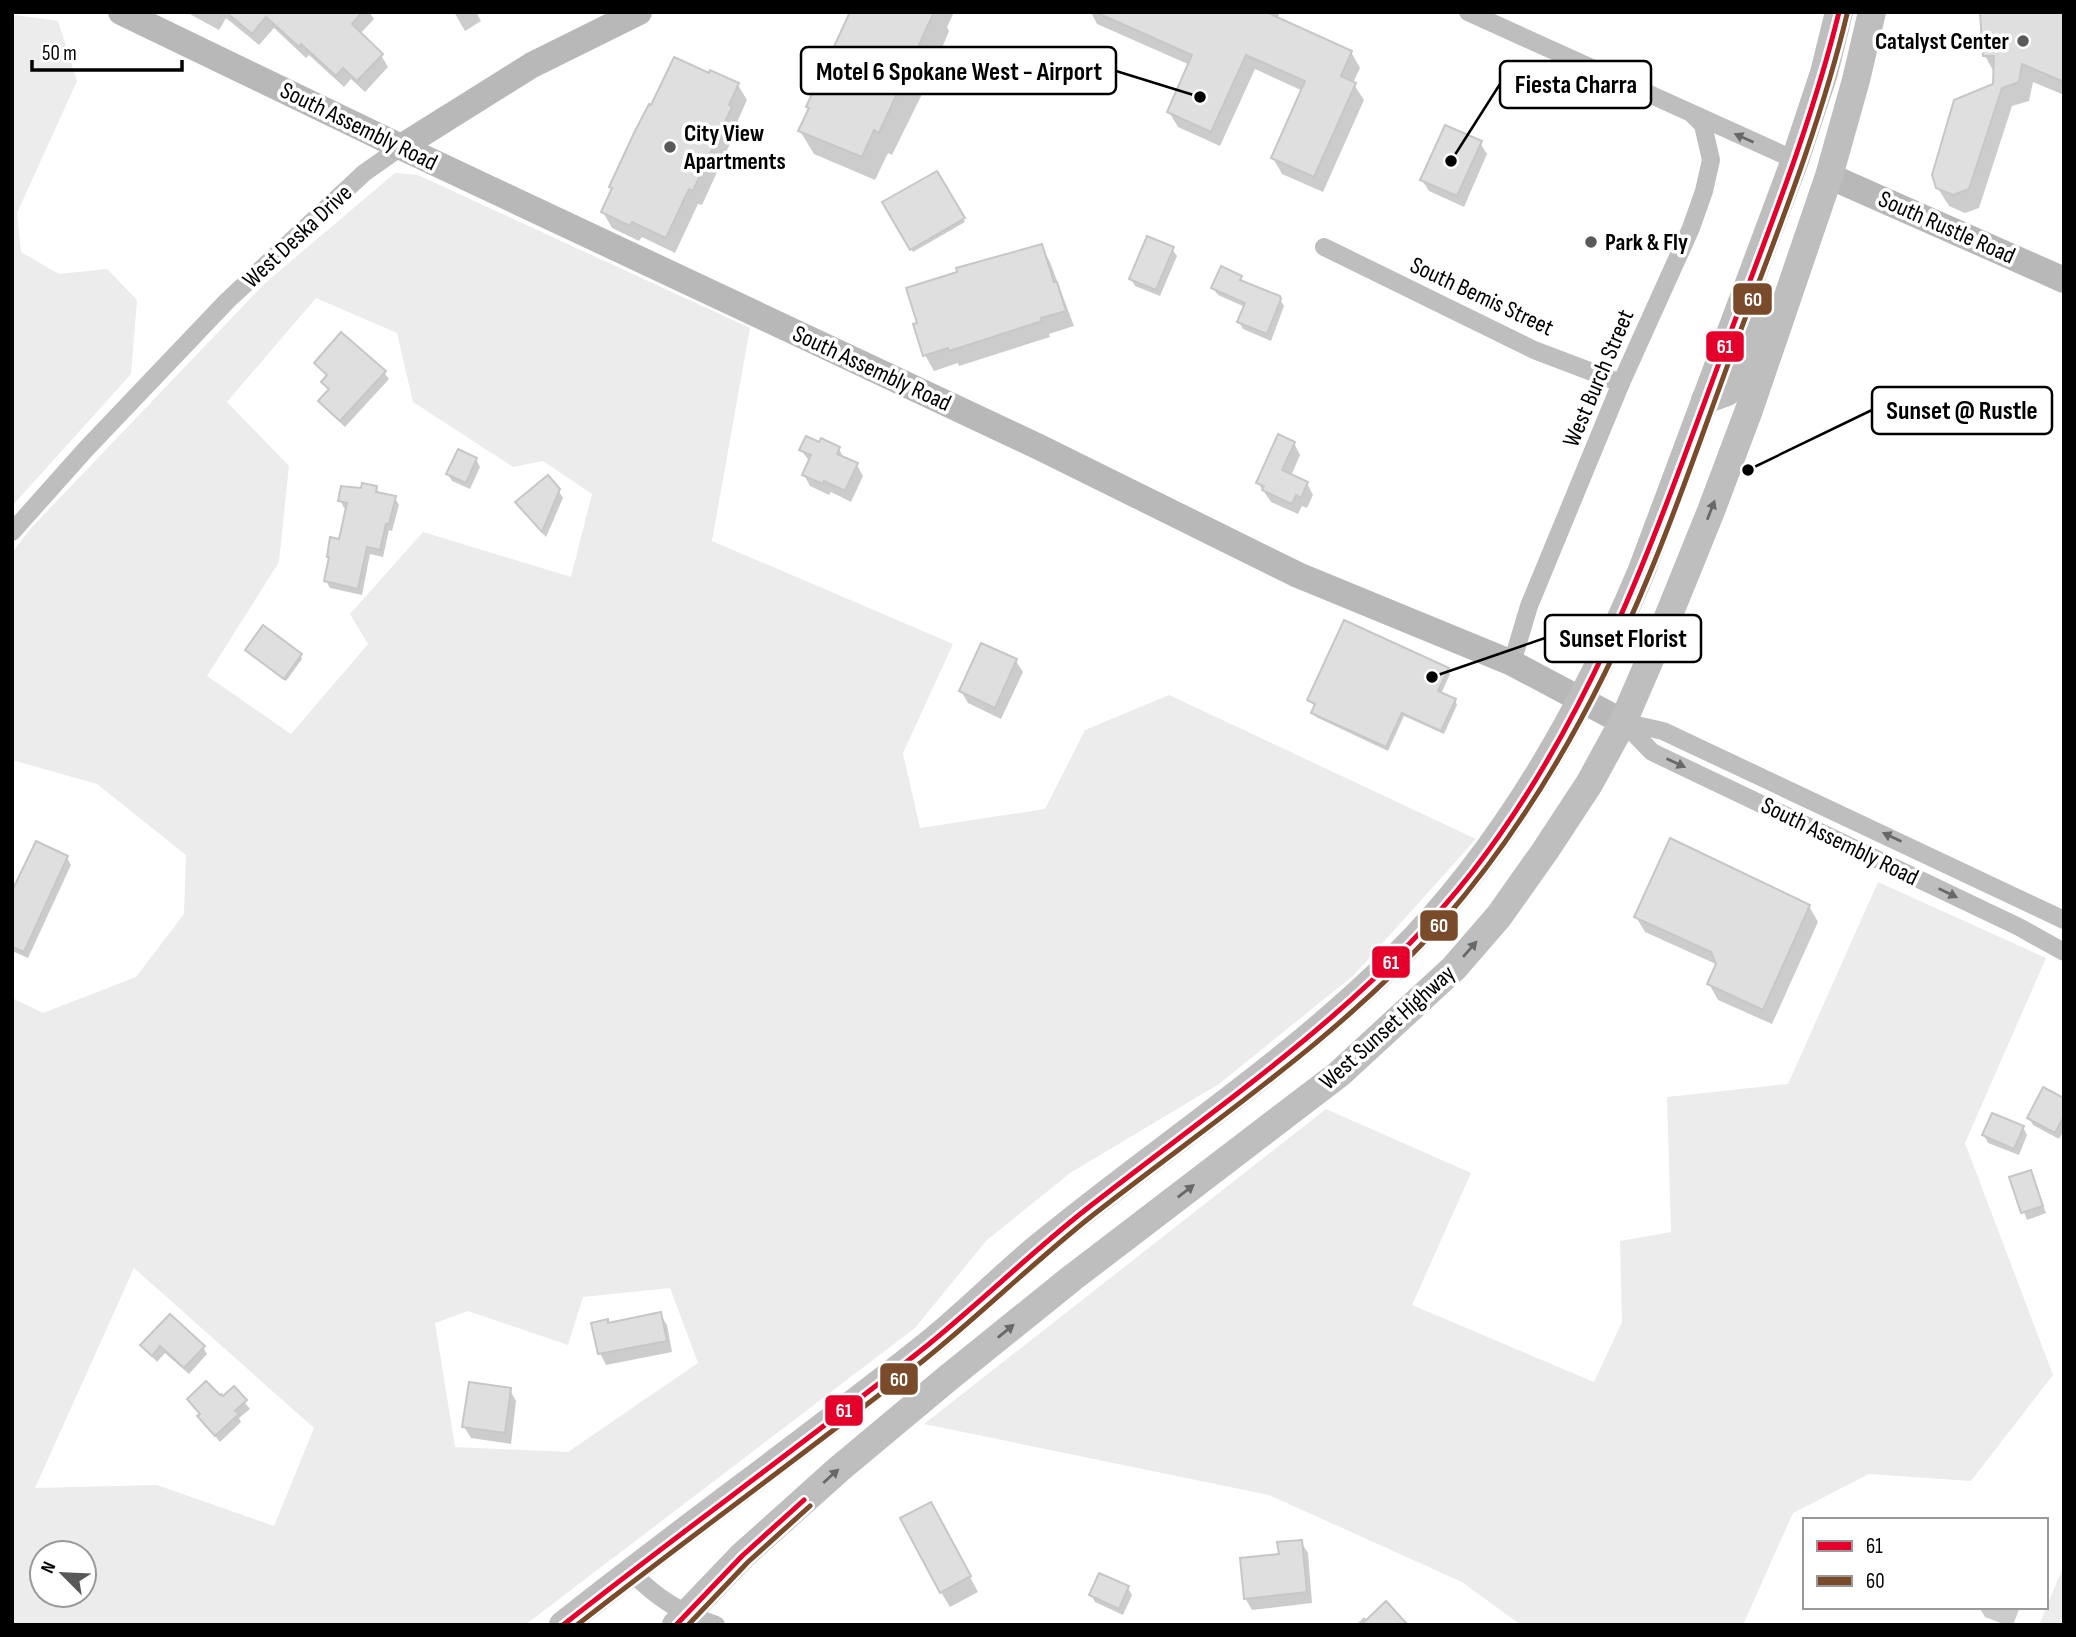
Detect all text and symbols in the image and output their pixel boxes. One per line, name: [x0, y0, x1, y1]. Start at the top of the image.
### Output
place label: Catalyst Center: [1875, 27, 2010, 56]
scale bar: [32, 28, 182, 72]
marker: Catalyst Center: [2015, 33, 2031, 49]
text: 50 m: [42, 41, 77, 66]
callout: Motel 6 Spokane West - Airport: [801, 47, 1116, 94]
text: Motel 6 Spokane West - Airport: [816, 57, 1103, 88]
callout: Fiesta Charra: [1500, 61, 1651, 108]
text: Fiesta Charra: [1515, 70, 1637, 101]
street label: South Assembly Road: [275, 76, 442, 177]
place label: City View Apartments: [683, 119, 786, 176]
one-way arrow: [1734, 132, 1754, 144]
marker: City View Apartments: [662, 139, 678, 155]
street label: West Deska Drive: [237, 178, 358, 294]
street label: South Rustle Road: [1874, 184, 2020, 271]
place label: Park & Fly: [1605, 228, 1688, 257]
marker: Park & Fly: [1583, 234, 1599, 250]
street label: South Bemis Street: [1405, 251, 1558, 342]
line badge: 60: [1732, 282, 1773, 316]
text: 60: [1744, 289, 1762, 312]
street label: West Burch Street: [1557, 305, 1640, 451]
street label: South Assembly Road: [788, 319, 956, 418]
line badge: 61: [1705, 330, 1745, 363]
text: 61: [1717, 336, 1734, 359]
callout: Sunset @ Rustle: [1872, 387, 2052, 434]
text: Sunset @ Rustle: [1886, 396, 2038, 427]
one-way arrow: [1706, 499, 1717, 520]
callout: Sunset Florist: [1545, 615, 1701, 662]
text: Sunset Florist: [1559, 624, 1687, 655]
one-way arrow: [1666, 757, 1686, 769]
street label: South Assembly Road: [1756, 791, 1923, 892]
one-way arrow: [1882, 831, 1902, 843]
one-way arrow: [1937, 887, 1958, 898]
line badge: 60: [1419, 909, 1459, 942]
text: 60: [1430, 915, 1448, 938]
one-way arrow: [1462, 940, 1478, 958]
line badge: 61: [1371, 945, 1411, 979]
text: 61: [1383, 952, 1400, 975]
street label: West Sunset Highway: [1314, 959, 1461, 1096]
one-way arrow: [1176, 1184, 1195, 1198]
one-way arrow: [998, 1324, 1015, 1339]
line badge: 60: [879, 1362, 919, 1396]
text: 60: [890, 1369, 908, 1392]
line badge: 61: [824, 1394, 864, 1427]
text: 61: [836, 1400, 853, 1423]
one-way arrow: [822, 1468, 840, 1484]
legend: [1803, 1518, 2048, 1609]
text: 61: [1866, 1534, 1883, 1559]
north arrow: [28, 1539, 98, 1609]
text: N: [36, 1558, 61, 1577]
text: 60: [1866, 1569, 1885, 1594]

